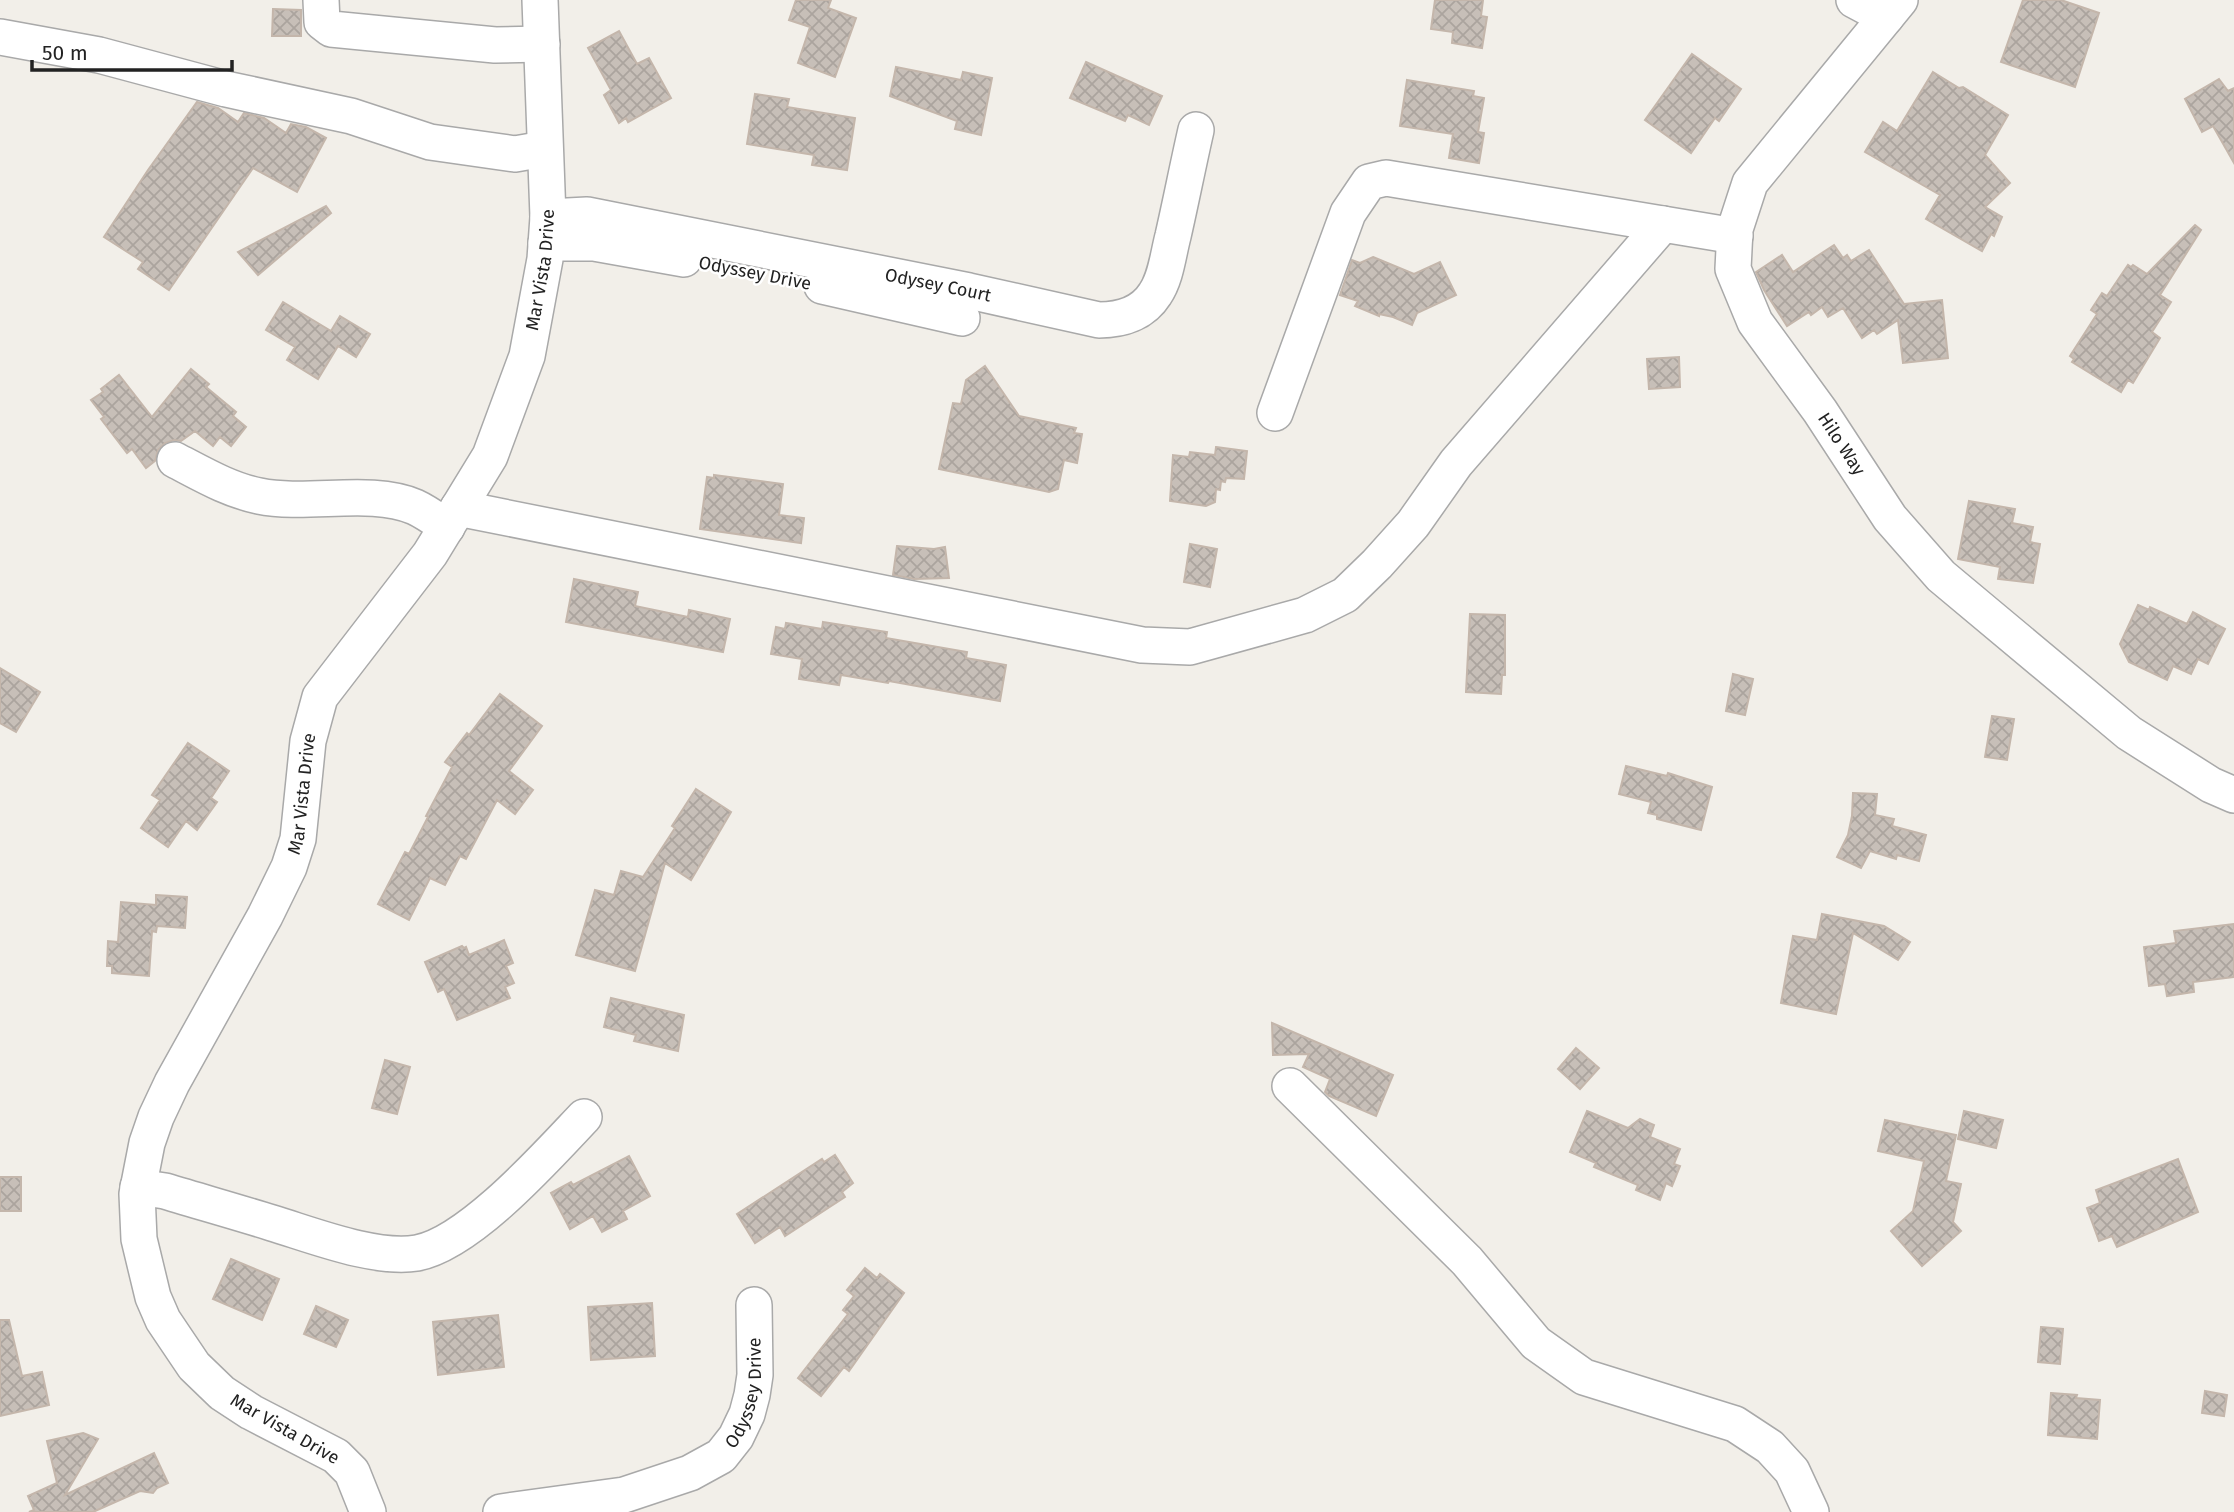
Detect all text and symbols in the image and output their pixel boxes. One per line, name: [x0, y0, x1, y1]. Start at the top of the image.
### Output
scale bar: [32, 28, 231, 72]
text: 50 m: [42, 40, 88, 66]
street label: Mar Vista Drive: [521, 209, 559, 332]
street label: Odyssey Drive: [697, 251, 813, 295]
street label: Odysey Court: [883, 264, 994, 307]
street label: Hilo Way: [1813, 408, 1870, 480]
street label: Mar Vista Drive: [283, 730, 321, 857]
street label: Odyssey Drive: [720, 1337, 766, 1453]
street label: Mar Vista Drive: [227, 1389, 343, 1469]

